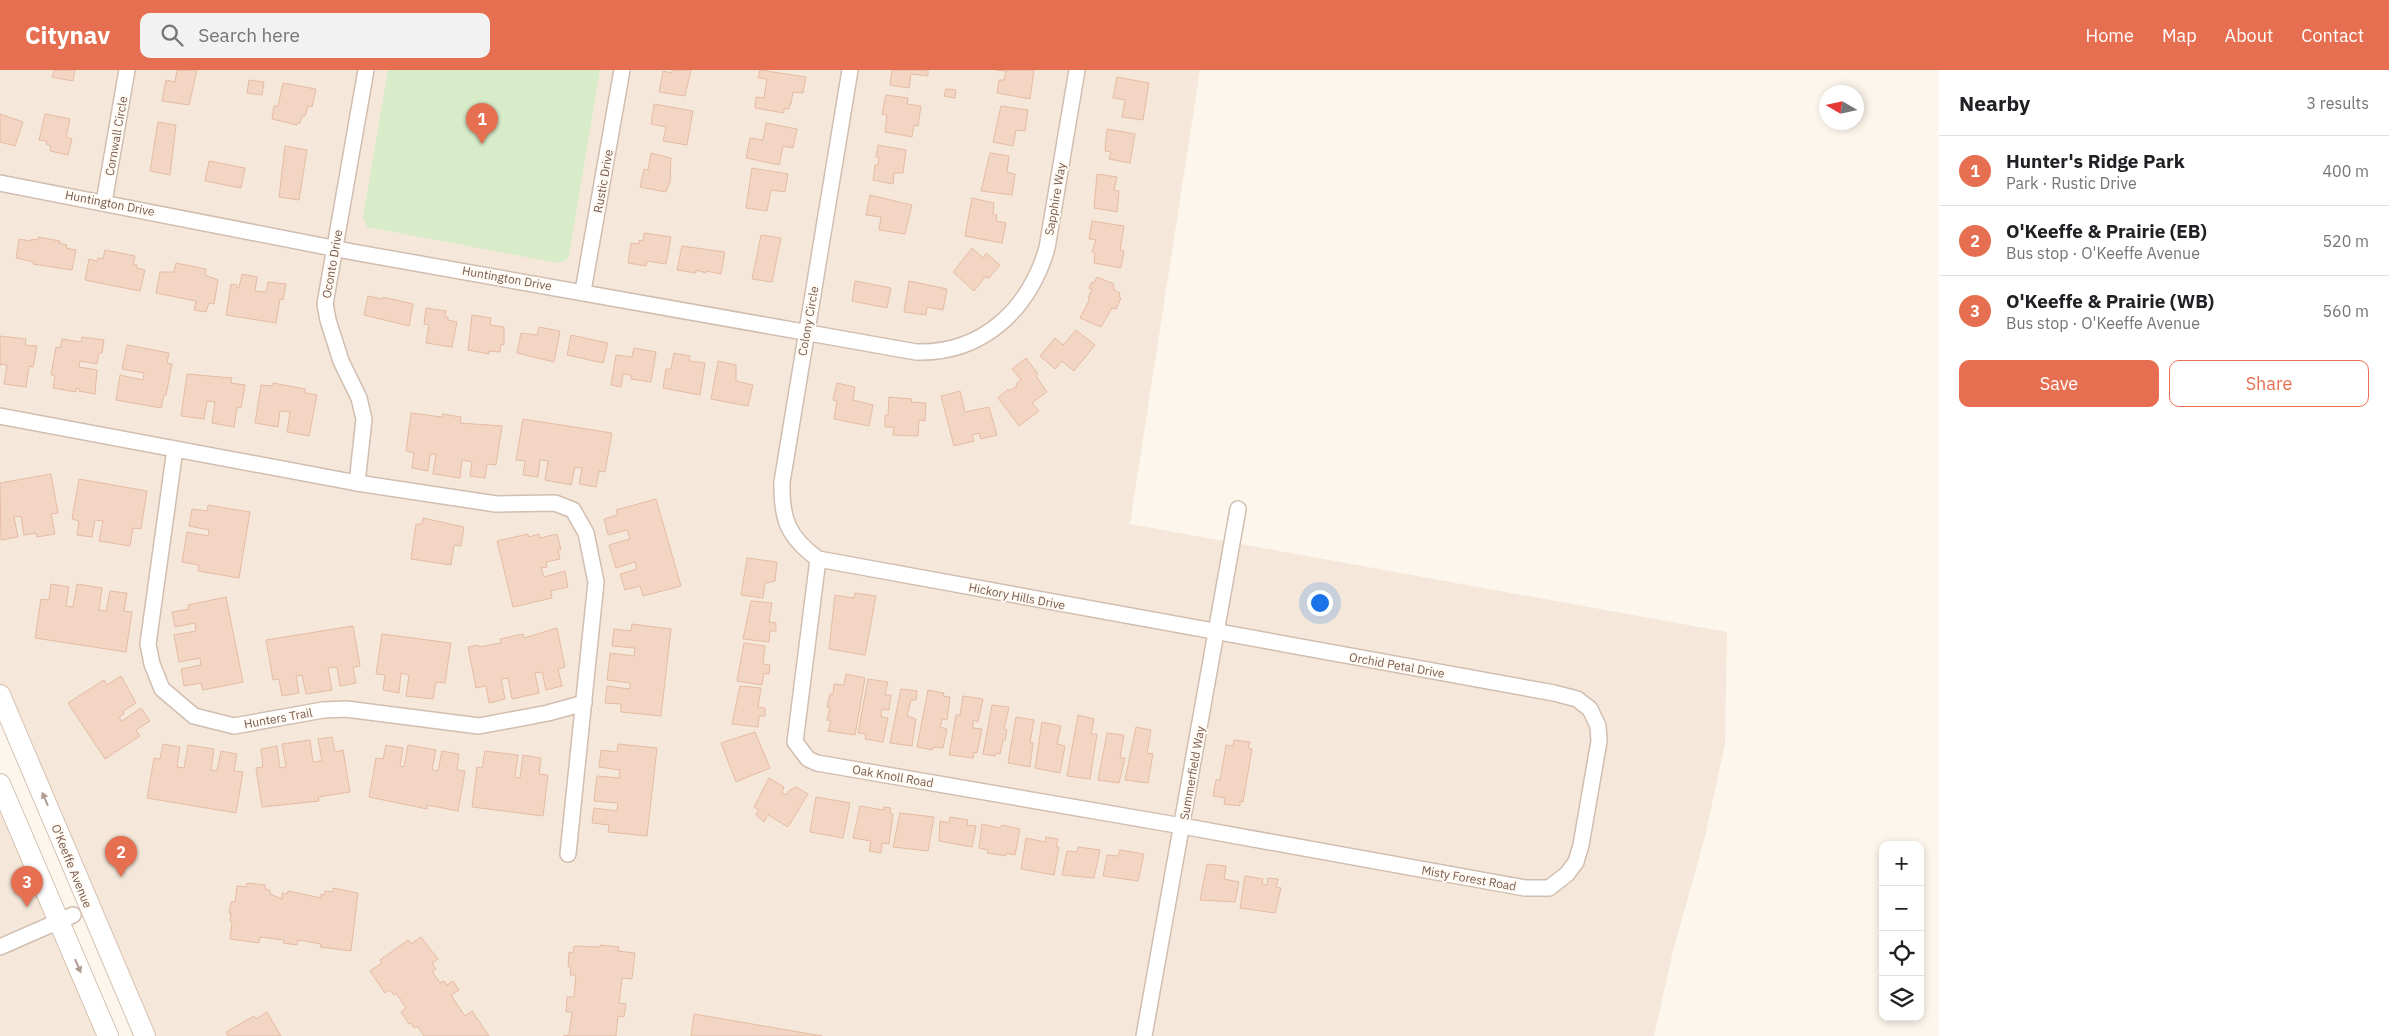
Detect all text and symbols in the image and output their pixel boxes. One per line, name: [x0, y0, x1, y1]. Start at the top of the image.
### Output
search box: [140, 13, 490, 58]
text: Citynav: [25, 19, 110, 51]
icon: search: [158, 21, 186, 49]
text: Search here: [198, 23, 300, 47]
text: Home: [2086, 24, 2134, 47]
text: Map: [2162, 24, 2197, 47]
text: About: [2225, 24, 2273, 47]
text: Contact: [2301, 24, 2364, 47]
north arrow: [1819, 85, 1864, 130]
text: Nearby: [1959, 89, 2030, 117]
text: 3 results: [2306, 93, 2369, 113]
street label: Cornwall Circle: [102, 94, 130, 177]
pin: 1: [466, 103, 498, 144]
street label: Rustic Drive: [590, 148, 616, 214]
text: Hunter's Ridge Park: [2006, 149, 2185, 173]
street label: Sapphire Way: [1041, 161, 1069, 237]
text: 1: [1970, 161, 1980, 181]
text: 400 m: [2322, 161, 2369, 181]
text: Park · Rustic Drive: [2006, 173, 2137, 193]
street label: Huntington Drive: [64, 187, 156, 219]
text: O'Keeffe & Prairie (EB): [2006, 219, 2207, 243]
street label: Oconto Drive: [319, 228, 345, 300]
text: 2: [1970, 231, 1980, 251]
text: 520 m: [2322, 231, 2369, 251]
text: Bus stop · O'Keeffe Avenue: [2006, 243, 2200, 263]
street label: Huntington Drive: [461, 263, 553, 293]
street label: Colony Circle: [795, 285, 822, 357]
text: O'Keeffe & Prairie (WB): [2006, 289, 2214, 313]
text: 3: [1970, 301, 1980, 321]
text: 560 m: [2322, 301, 2369, 321]
text: Bus stop · O'Keeffe Avenue: [2006, 313, 2200, 333]
button: Save: [1959, 360, 2159, 407]
button: Share: [2169, 360, 2369, 407]
street label: Hickory Hills Drive: [967, 579, 1067, 613]
your location: [1307, 590, 1333, 616]
street label: Orchid Petal Drive: [1348, 649, 1446, 681]
street label: Hunters Trail: [243, 705, 313, 731]
street label: Summerfield Way: [1176, 725, 1208, 821]
street label: Oak Knoll Road: [851, 761, 935, 791]
one-way arrow: [40, 791, 48, 806]
street label: O'Keeffe Avenue: [48, 822, 96, 910]
pin: 2: [105, 836, 137, 877]
map controls: [1879, 841, 1924, 1021]
button: +: [1879, 841, 1924, 886]
street label: Misty Forest Road: [1420, 862, 1518, 894]
pin: 3: [11, 866, 43, 907]
button: −: [1879, 886, 1924, 931]
button: locate: [1879, 931, 1924, 976]
one-way arrow: [75, 958, 83, 973]
button: layers: [1879, 976, 1924, 1021]

